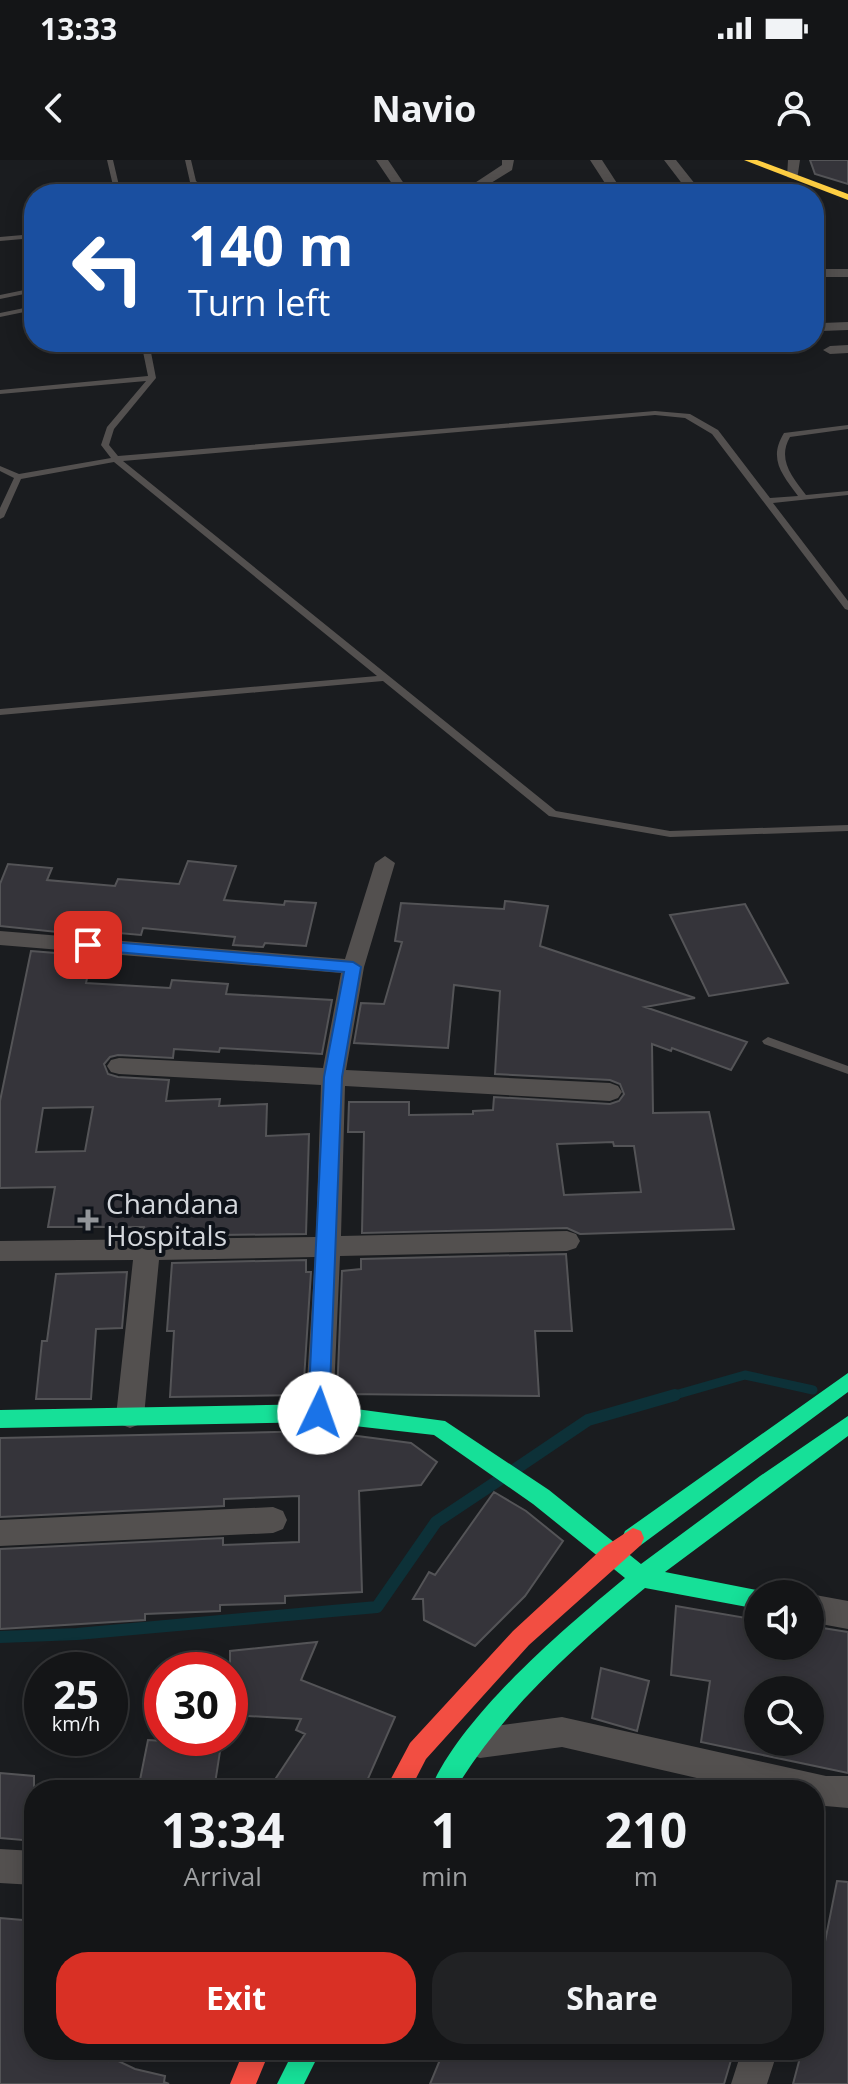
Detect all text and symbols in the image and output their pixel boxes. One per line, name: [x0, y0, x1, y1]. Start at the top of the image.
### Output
text: 13:33: [40, 8, 117, 49]
text: Navio: [372, 84, 476, 133]
icon: back: [32, 86, 76, 130]
icon: person: [772, 86, 816, 130]
text: 140 m: [188, 206, 354, 282]
icon: left: [56, 216, 160, 320]
text: Turn left: [188, 278, 330, 327]
pin: [54, 911, 122, 979]
icon: arrive: [66, 923, 110, 967]
place label: Chandana Hospitals: [106, 1184, 239, 1254]
marker: Chandana Hospitals: [77, 1209, 99, 1231]
position arrow: [277, 1371, 361, 1455]
map controls: [744, 1580, 824, 1756]
button: sound: [744, 1580, 824, 1660]
speed limit sign: 30: [144, 1652, 248, 1756]
text: 25: [53, 1666, 99, 1721]
button: search: [744, 1676, 824, 1756]
text: km/h: [52, 1710, 100, 1737]
text: 13:34: [161, 1797, 284, 1862]
text: 1: [431, 1797, 458, 1862]
text: 210: [605, 1797, 687, 1862]
text: Arrival: [183, 1858, 262, 1894]
text: min: [421, 1858, 468, 1894]
text: m: [634, 1858, 658, 1894]
button: Exit: [56, 1952, 416, 2044]
button: Share: [432, 1952, 792, 2044]

